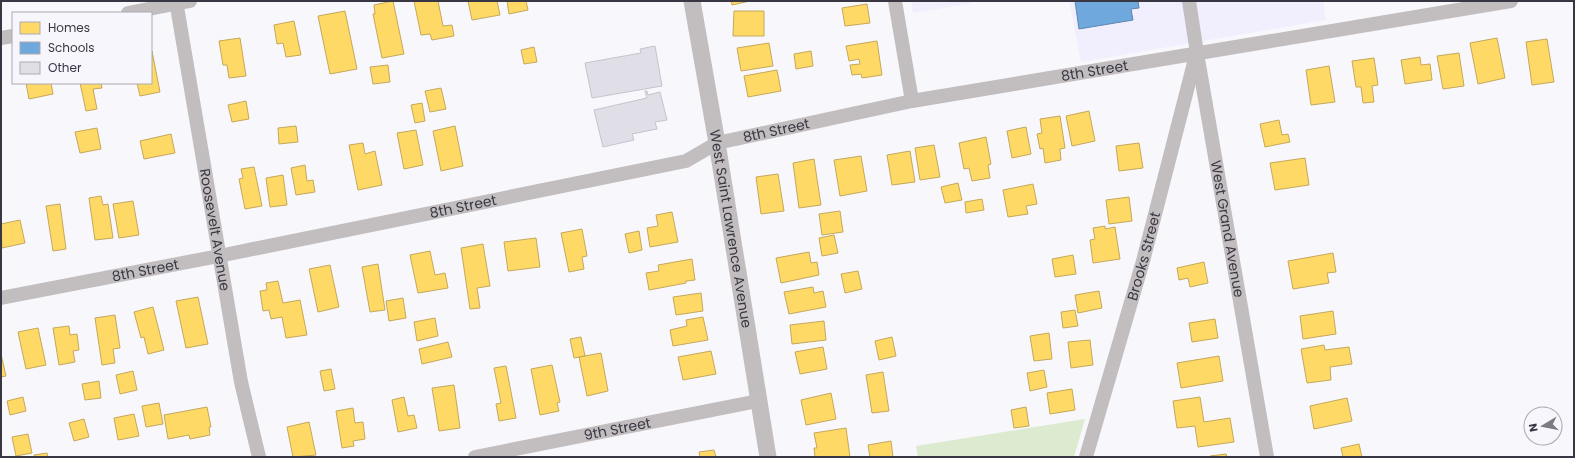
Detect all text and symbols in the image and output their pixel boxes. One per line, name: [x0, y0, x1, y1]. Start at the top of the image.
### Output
legend: [12, 12, 152, 84]
text: Homes: [48, 19, 90, 36]
text: Schools: [48, 39, 95, 56]
street label: 8th Street: [1060, 55, 1130, 86]
text: Other: [48, 59, 82, 76]
street label: 8th Street: [741, 113, 811, 147]
street label: West Saint Lawrence Avenue: [705, 128, 757, 330]
street label: West Grand Avenue: [1206, 159, 1249, 299]
street label: Roosevelt Avenue: [195, 167, 235, 293]
street label: 8th Street: [428, 190, 498, 223]
street label: Brooks Street: [1122, 210, 1165, 303]
street label: 8th Street: [110, 254, 180, 286]
north arrow: [1523, 406, 1563, 446]
street label: 9th Street: [582, 412, 652, 445]
text: N: [1525, 422, 1542, 433]

